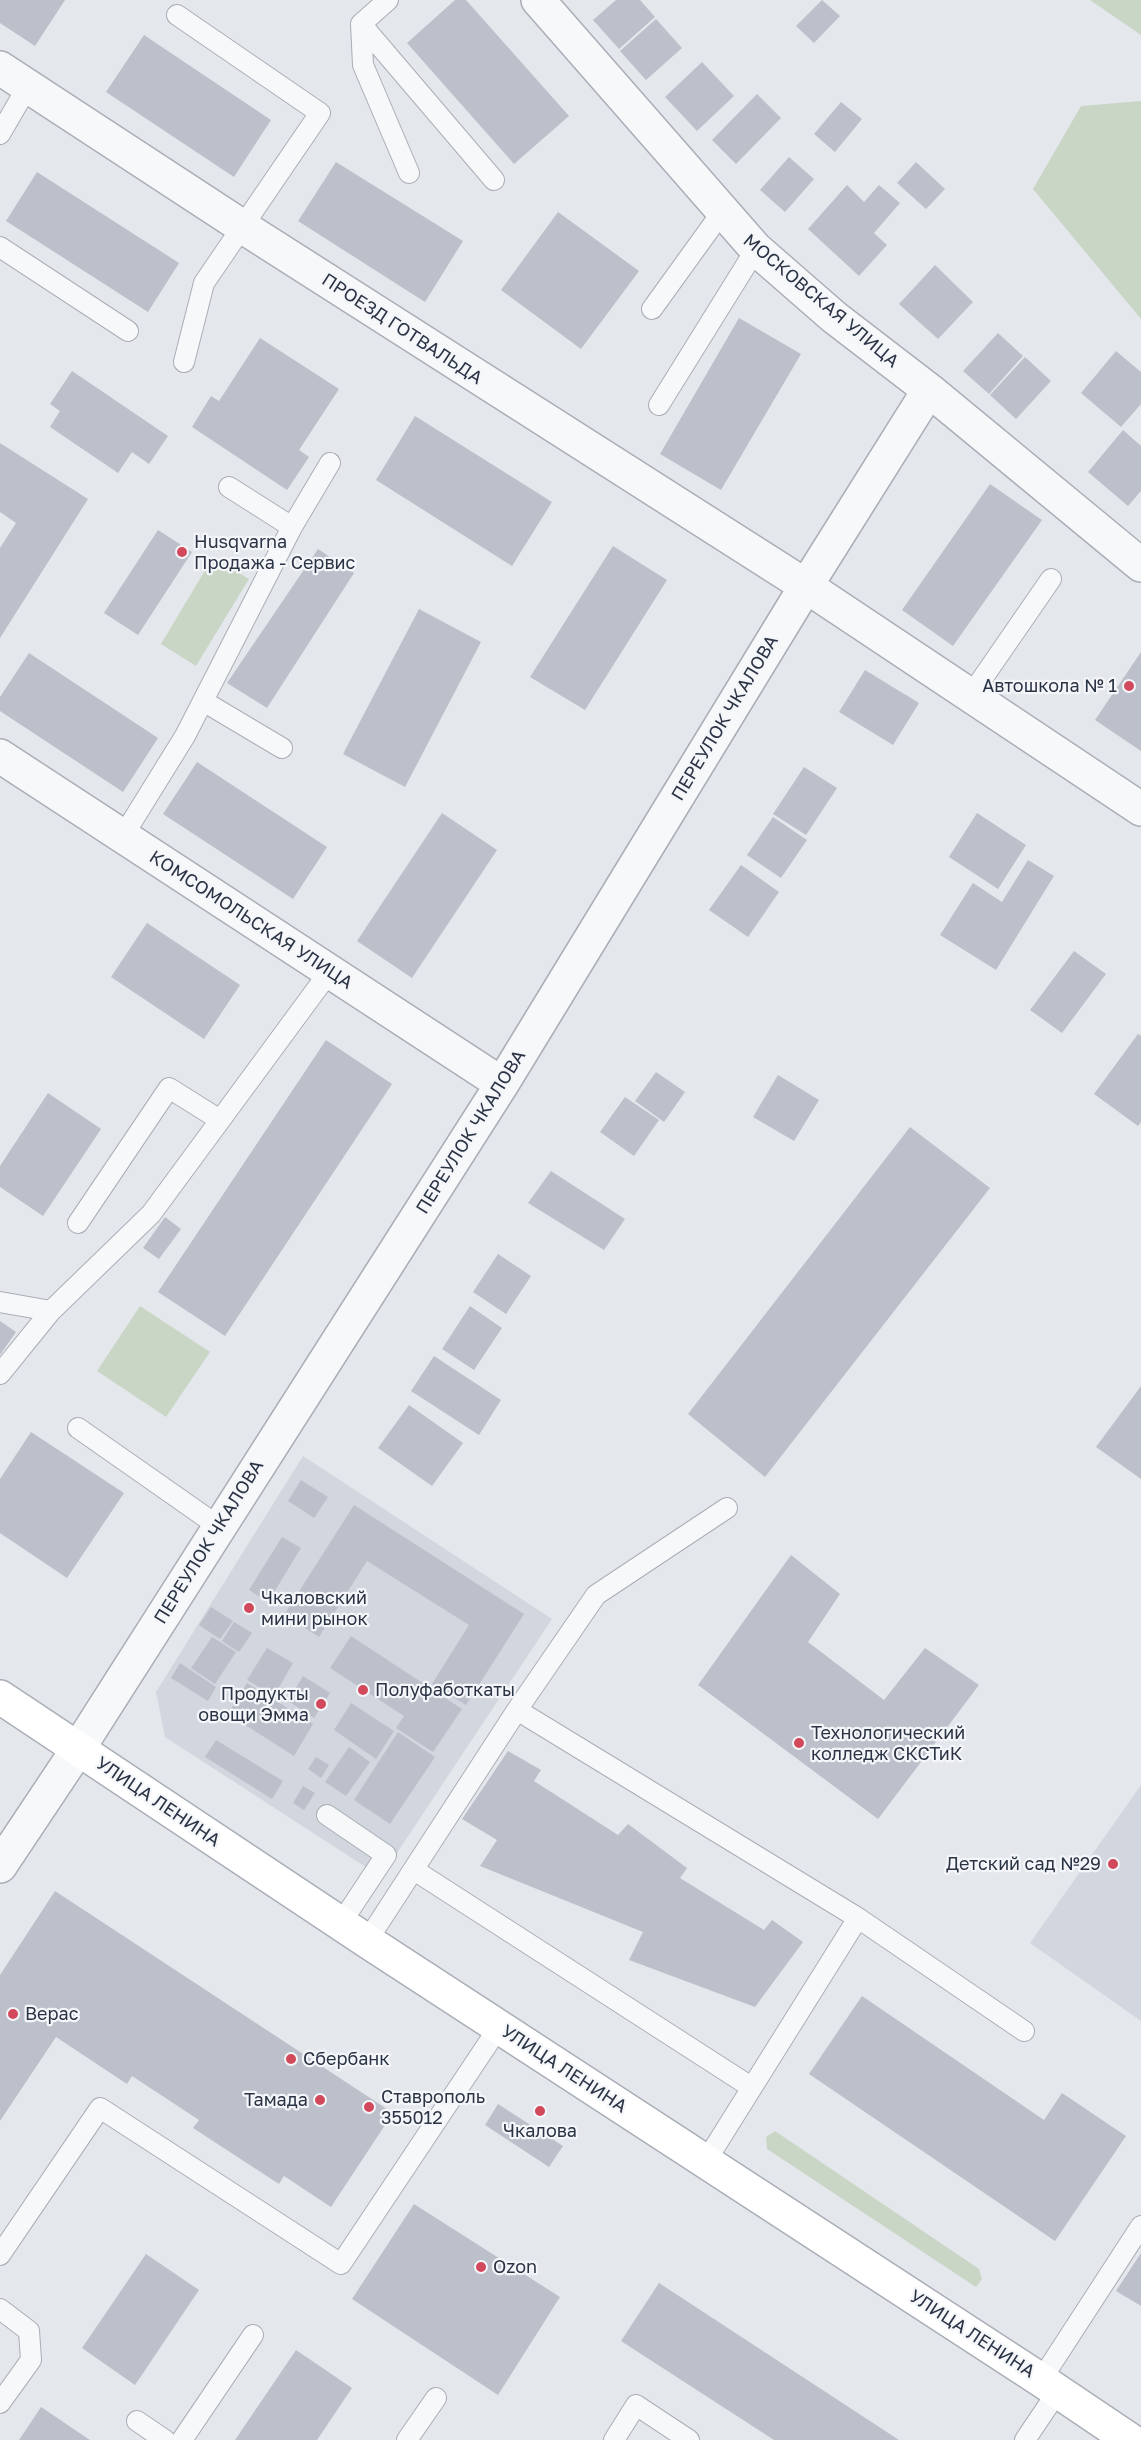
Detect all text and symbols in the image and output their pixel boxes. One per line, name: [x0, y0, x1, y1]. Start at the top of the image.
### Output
street label: МОСКОВСКАЯ УЛИЦА: [739, 230, 903, 372]
street label: ПРОЕЗД ГОТВАЛЬДА: [318, 269, 486, 389]
place label: Husqvarna Продажа - Сервис: [194, 531, 355, 574]
marker: Husqvarna Продажа - Сервис: [175, 545, 189, 559]
street label: ПЕРЕУЛОК ЧКАЛОВА: [667, 631, 783, 805]
place label: Автошкола № 1: [982, 675, 1117, 697]
marker: Автошкола № 1: [1122, 679, 1136, 693]
street label: КОМСОМОЛЬСКАЯ УЛИЦА: [145, 846, 357, 994]
street label: ПЕРЕУЛОК ЧКАЛОВА: [412, 1046, 530, 1218]
street label: ПЕРЕУЛОК ЧКАЛОВА: [150, 1456, 268, 1628]
place label: Чкаловский мини рынок: [261, 1587, 368, 1630]
marker: Чкаловский мини рынок: [242, 1601, 256, 1615]
place label: Полуфаботкаты: [375, 1679, 515, 1701]
place label: Продукты овощи Эмма: [198, 1683, 309, 1726]
marker: Полуфаботкаты: [356, 1683, 370, 1697]
marker: Продукты овощи Эмма: [314, 1697, 328, 1711]
place label: Технологический колледж СКСТиК: [811, 1722, 965, 1764]
marker: Технологический колледж СКСТиК: [792, 1736, 806, 1750]
street label: УЛИЦА ЛЕНИНА: [92, 1752, 224, 1852]
place label: Детский сад №29: [946, 1853, 1101, 1875]
marker: Детский сад №29: [1106, 1857, 1120, 1871]
place label: Верас: [25, 2003, 79, 2025]
marker: Верас: [6, 2007, 20, 2021]
street label: УЛИЦА ЛЕНИНА: [497, 2020, 631, 2118]
place label: Сбербанк: [303, 2048, 390, 2070]
marker: Сбербанк: [284, 2052, 298, 2066]
place label: Ставрополь 355012: [381, 2086, 485, 2128]
place label: Тамада: [244, 2089, 308, 2111]
marker: Тамада: [313, 2093, 327, 2107]
marker: Ставрополь 355012: [362, 2100, 376, 2114]
marker: Чкалова: [533, 2104, 547, 2118]
place label: Чкалова: [503, 2120, 577, 2142]
place label: Ozon: [493, 2256, 537, 2278]
marker: Ozon: [474, 2260, 488, 2274]
street label: УЛИЦА ЛЕНИНА: [905, 2285, 1039, 2383]

